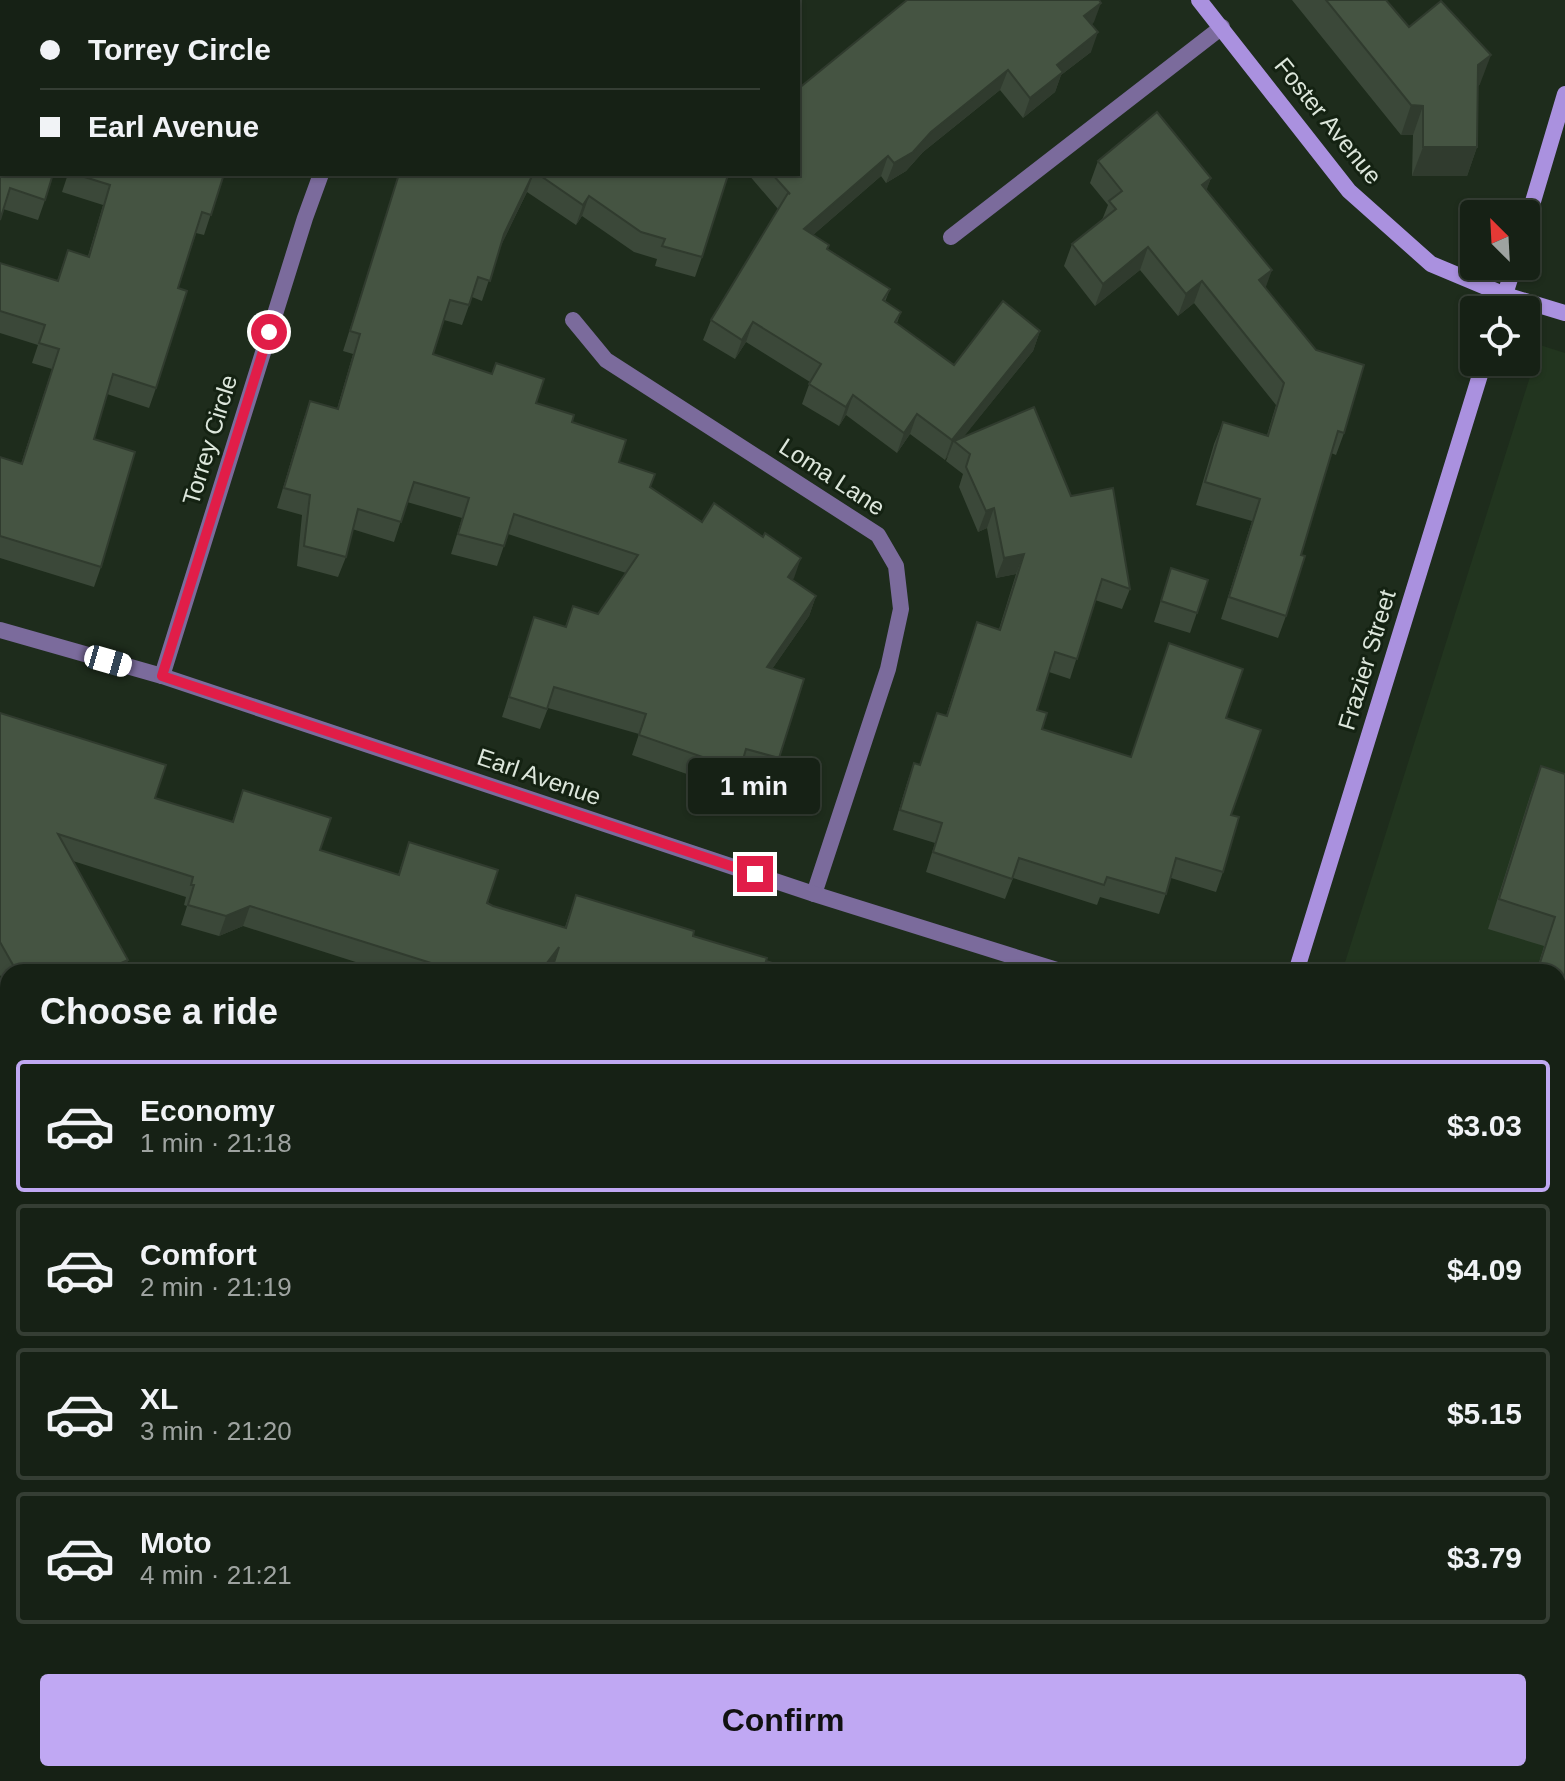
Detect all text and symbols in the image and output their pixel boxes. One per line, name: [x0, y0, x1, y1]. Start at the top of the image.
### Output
text: Torrey Circle: [88, 33, 271, 66]
street label: Foster Avenue: [1269, 52, 1387, 189]
text: Earl Avenue: [88, 110, 259, 143]
north arrow: [1460, 200, 1540, 280]
map controls: [1460, 200, 1540, 376]
button: locate: [1460, 296, 1540, 376]
route start: [251, 314, 287, 350]
street label: Torrey Circle: [177, 372, 242, 508]
street label: Loma Lane: [775, 433, 890, 521]
street label: Frazier Street: [1332, 586, 1401, 733]
car: [82, 643, 134, 679]
street label: Earl Avenue: [474, 743, 605, 810]
callout: 1 min: [689, 758, 821, 814]
text: 1 min: [720, 771, 788, 801]
route end: [737, 856, 773, 892]
text: Choose a ride: [40, 991, 278, 1032]
icon: car: [44, 1090, 116, 1162]
text: Economy: [140, 1094, 275, 1127]
text: $3.03: [1447, 1109, 1522, 1142]
text: 1 min · 21:18: [140, 1128, 292, 1158]
icon: car: [44, 1234, 116, 1306]
text: Comfort: [140, 1238, 257, 1271]
text: $4.09: [1447, 1253, 1522, 1286]
text: 2 min · 21:19: [140, 1272, 292, 1302]
icon: car: [44, 1378, 116, 1450]
text: XL: [140, 1382, 178, 1415]
text: $5.15: [1447, 1397, 1522, 1430]
text: 3 min · 21:20: [140, 1416, 292, 1446]
icon: car: [44, 1522, 116, 1594]
text: Moto: [140, 1526, 212, 1559]
text: $3.79: [1447, 1541, 1522, 1574]
text: 4 min · 21:21: [140, 1560, 292, 1590]
button: Confirm: [40, 1674, 1526, 1766]

